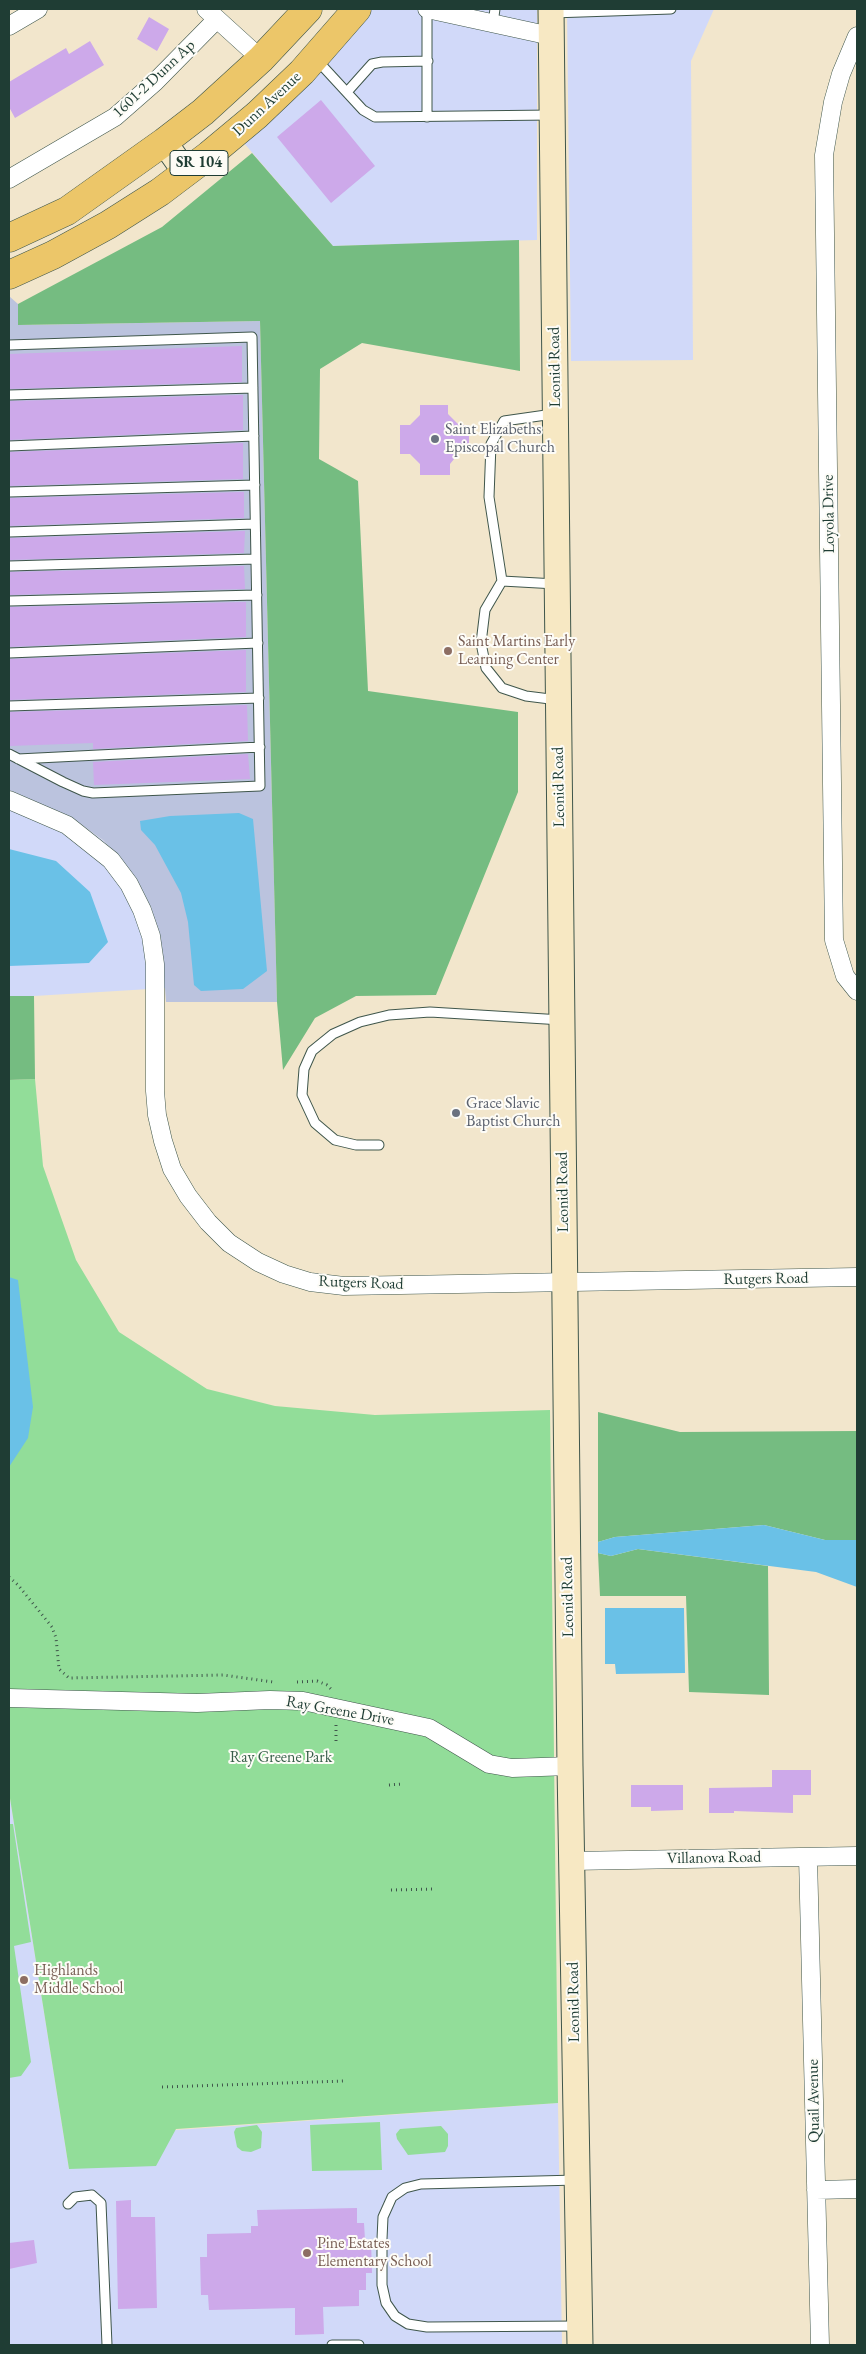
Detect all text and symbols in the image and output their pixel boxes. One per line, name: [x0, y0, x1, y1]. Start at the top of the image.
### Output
street label: 1601-2 Dunn Ap: [109, 36, 199, 122]
street label: Dunn Avenue: [229, 67, 305, 141]
road number: SR 104: [170, 150, 228, 176]
street label: Leonid Road: [545, 327, 565, 407]
place label: Saint Elizabeths Episcopal Church: [445, 420, 555, 458]
marker: Saint Elizabeths Episcopal Church: [429, 433, 441, 445]
street label: Loyola Drive: [819, 474, 839, 554]
place label: Saint Martins Early Learning Center: [458, 632, 575, 670]
marker: Saint Martins Early Learning Center: [442, 645, 454, 657]
street label: Leonid Road: [549, 747, 569, 827]
place label: Grace Slavic Baptist Church: [466, 1094, 561, 1132]
marker: Grace Slavic Baptist Church: [450, 1107, 462, 1119]
street label: Leonid Road: [553, 1152, 573, 1232]
street label: Rutgers Road: [723, 1269, 809, 1289]
street label: Rutgers Road: [318, 1272, 404, 1294]
street label: Leonid Road: [558, 1557, 578, 1637]
street label: Ray Greene Drive: [285, 1692, 395, 1730]
park label: Ray Greene Park: [230, 1748, 332, 1768]
street label: Villanova Road: [667, 1848, 761, 1868]
place label: Highlands Middle School: [34, 1961, 123, 1999]
street label: Leonid Road: [564, 1962, 584, 2042]
marker: Highlands Middle School: [18, 1974, 30, 1986]
street label: Quail Avenue: [804, 2059, 824, 2143]
place label: Pine Estates Elementary School: [317, 2234, 432, 2272]
marker: Pine Estates Elementary School: [301, 2247, 313, 2259]

